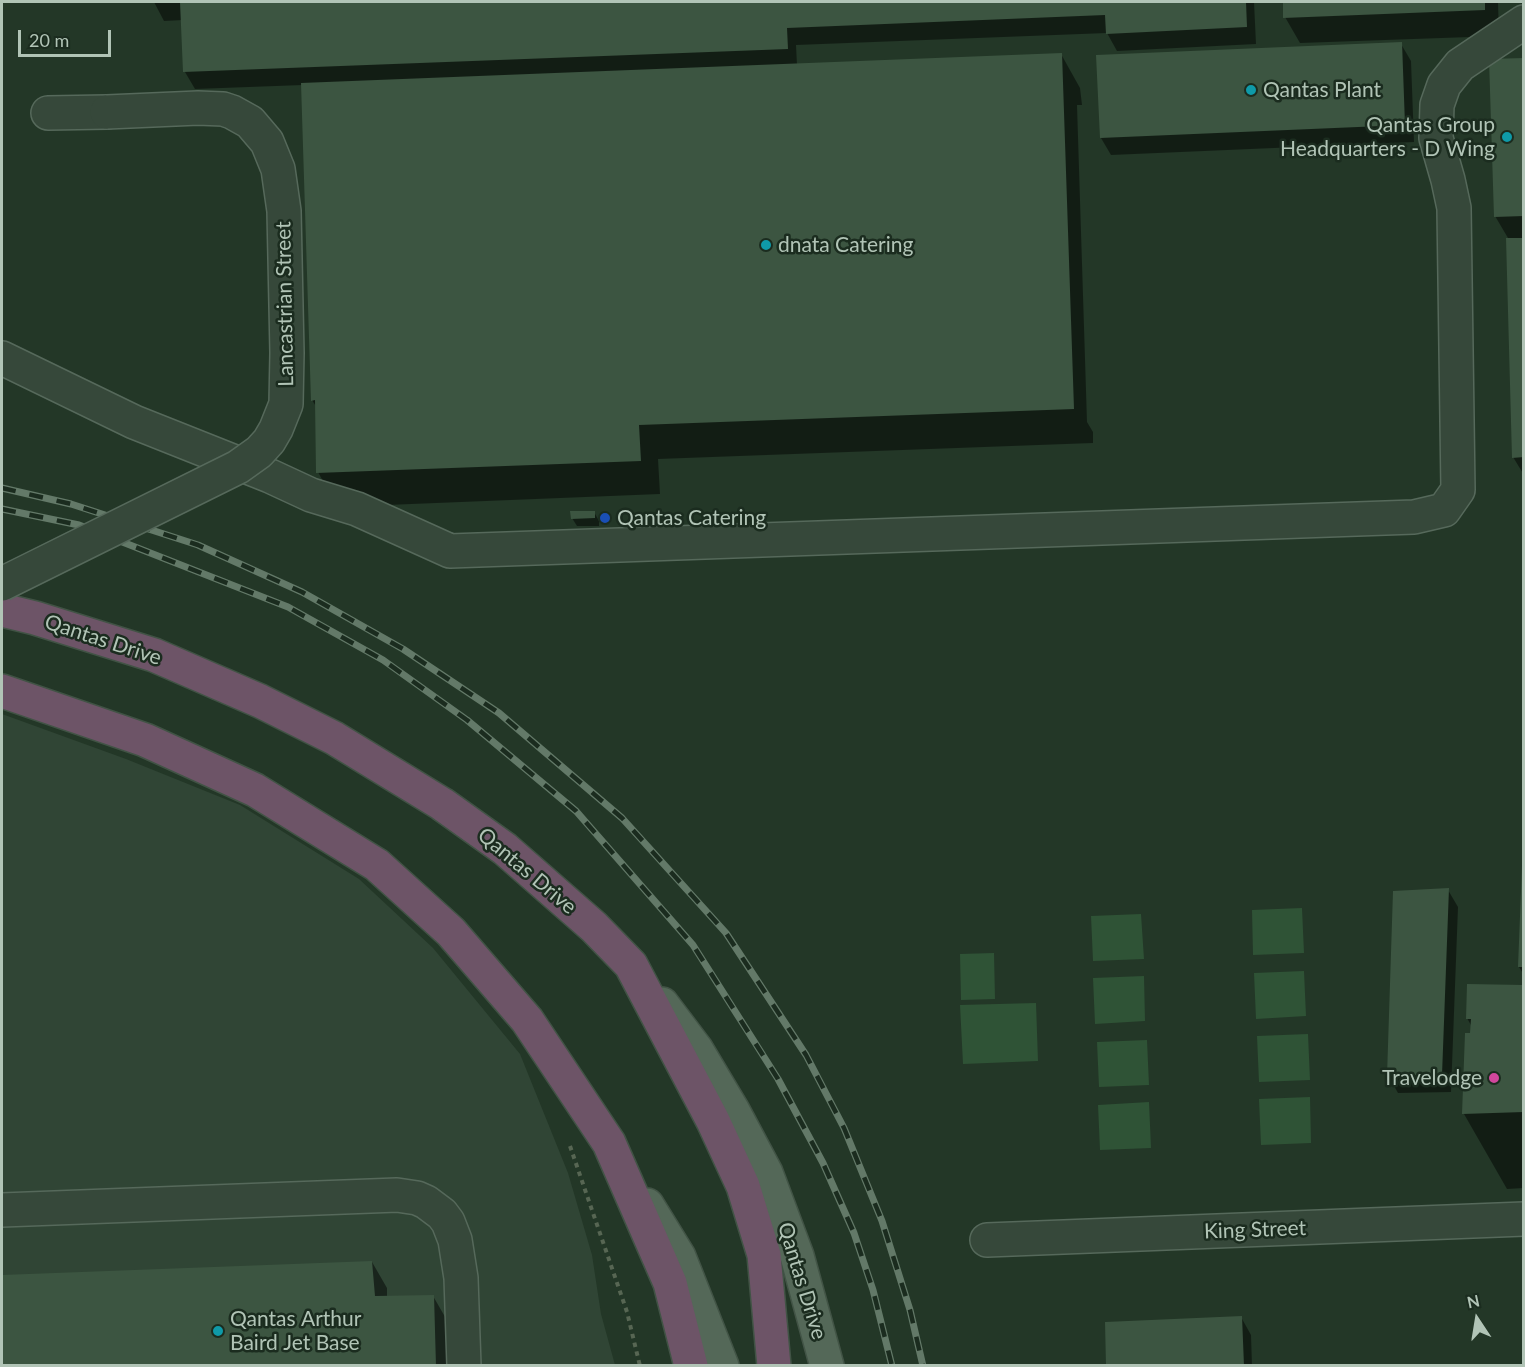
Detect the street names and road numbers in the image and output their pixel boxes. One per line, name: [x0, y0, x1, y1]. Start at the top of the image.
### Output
street label: Lancastrian Street: [271, 221, 299, 387]
street label: Qantas Drive: [42, 609, 164, 671]
street label: Qantas Drive: [473, 822, 581, 920]
street label: King Street: [1203, 1216, 1307, 1244]
street label: Qantas Drive: [772, 1219, 832, 1343]

